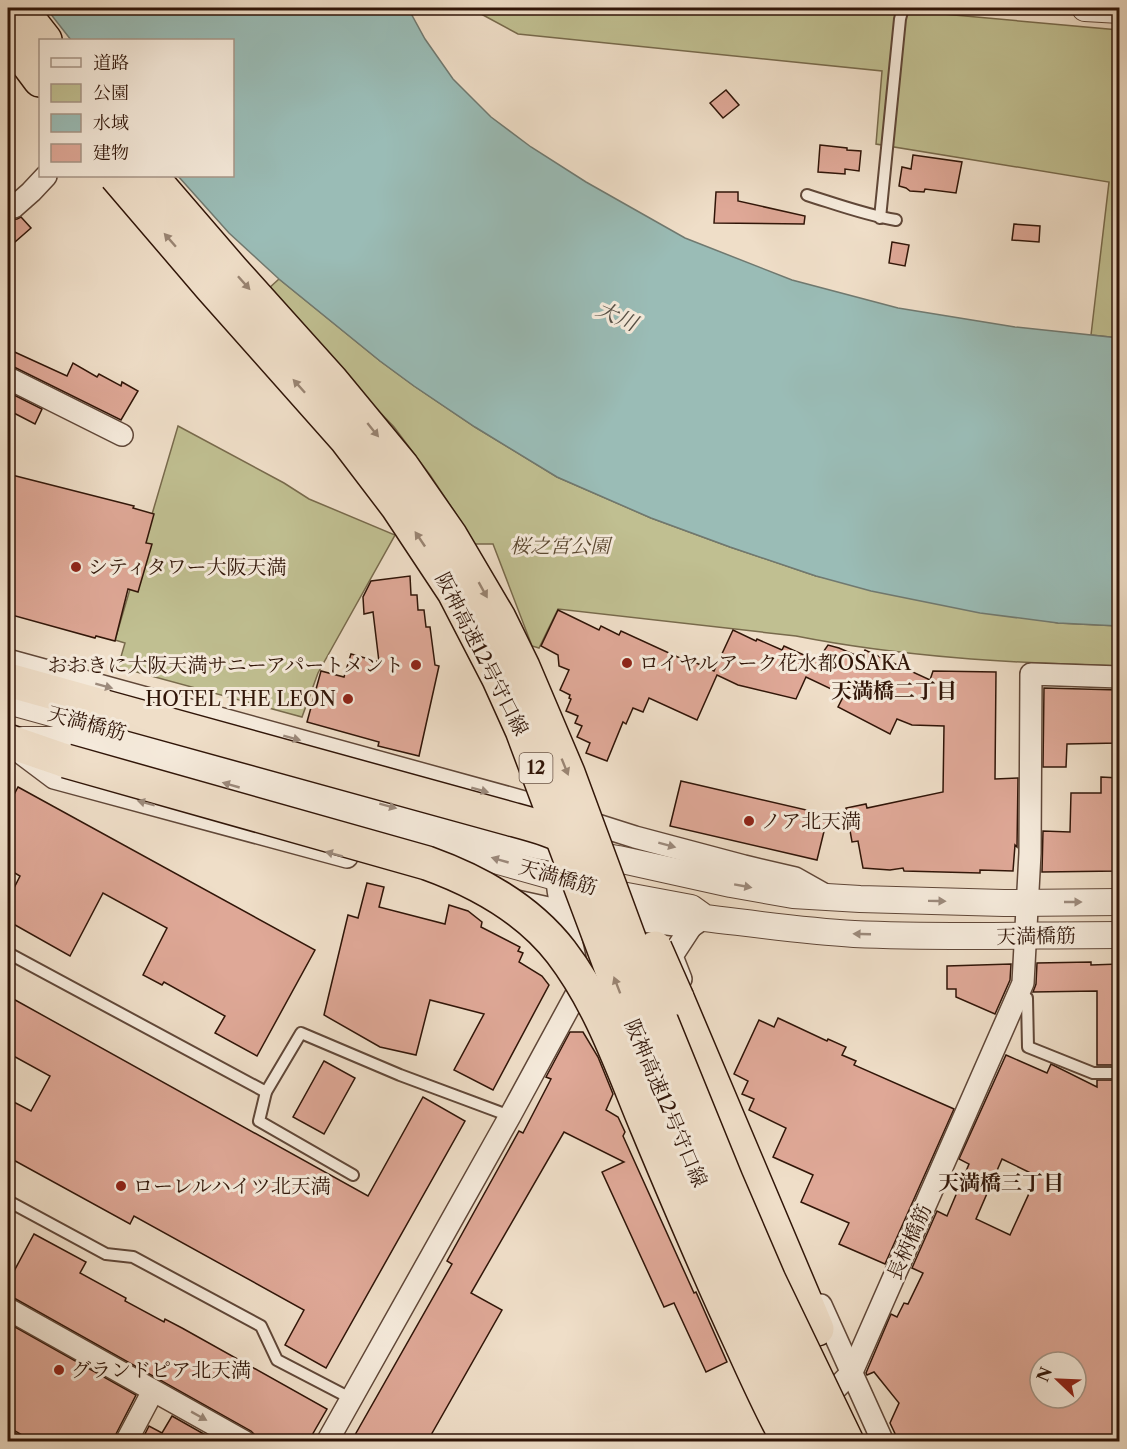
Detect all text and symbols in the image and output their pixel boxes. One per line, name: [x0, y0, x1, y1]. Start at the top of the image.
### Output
legend: [39, 39, 234, 177]
text: 道路: [93, 52, 129, 74]
text: 公園: [93, 82, 129, 104]
text: 水域: [93, 112, 129, 134]
text: 建物: [93, 142, 129, 164]
one-way arrow: [164, 232, 177, 247]
one-way arrow: [237, 276, 251, 291]
water label: 大川: [593, 296, 643, 337]
one-way arrow: [293, 379, 306, 394]
one-way arrow: [366, 422, 379, 438]
one-way arrow: [414, 531, 425, 547]
park label: 桜之宮公園: [510, 534, 613, 558]
place label: シティタワー大阪天満: [88, 555, 286, 579]
marker: シティタワー大阪天満: [69, 560, 83, 574]
street label: 阪神高速12号守口線: [430, 568, 534, 740]
one-way arrow: [478, 582, 488, 599]
place label: ロイヤルアーク花水都OSAKA: [639, 651, 912, 675]
place label: おおきに大阪天満サニーアパートメント: [48, 653, 404, 677]
marker: ロイヤルアーク花水都OSAKA: [620, 656, 634, 670]
marker: おおきに大阪天満サニーアパートメント: [409, 658, 423, 672]
district label: 天満橋二丁目: [831, 678, 957, 703]
one-way arrow: [96, 682, 114, 691]
place label: HOTEL THE LEON: [145, 687, 336, 711]
marker: HOTEL THE LEON: [341, 692, 355, 706]
street label: 天満橋筋: [45, 701, 129, 745]
one-way arrow: [284, 734, 302, 743]
road number: 12: [520, 753, 552, 783]
one-way arrow: [561, 758, 570, 776]
one-way arrow: [222, 780, 240, 790]
one-way arrow: [472, 786, 490, 795]
one-way arrow: [137, 798, 155, 807]
one-way arrow: [379, 802, 397, 811]
place label: ノア北天満: [761, 809, 861, 833]
marker: ノア北天満: [742, 814, 756, 828]
one-way arrow: [658, 841, 676, 851]
one-way arrow: [325, 848, 343, 858]
street label: 天満橋筋: [516, 854, 600, 900]
one-way arrow: [490, 855, 508, 864]
one-way arrow: [734, 882, 753, 891]
one-way arrow: [928, 897, 947, 906]
one-way arrow: [1064, 897, 1083, 907]
street label: 天満橋筋: [996, 923, 1076, 949]
one-way arrow: [852, 929, 871, 939]
one-way arrow: [612, 975, 622, 993]
street label: 阪神高速12号守口線: [620, 1016, 712, 1190]
district label: 天満橋三丁目: [938, 1170, 1064, 1195]
place label: ローレルハイツ北天満: [133, 1174, 331, 1198]
marker: ローレルハイツ北天満: [114, 1179, 128, 1193]
street label: 長柄橋筋: [882, 1201, 936, 1283]
north arrow: [1028, 1350, 1088, 1410]
place label: グランドピア北天満: [71, 1358, 251, 1382]
marker: グランドピア北天満: [52, 1363, 66, 1377]
text: N: [1032, 1364, 1056, 1384]
one-way arrow: [191, 1411, 208, 1421]

